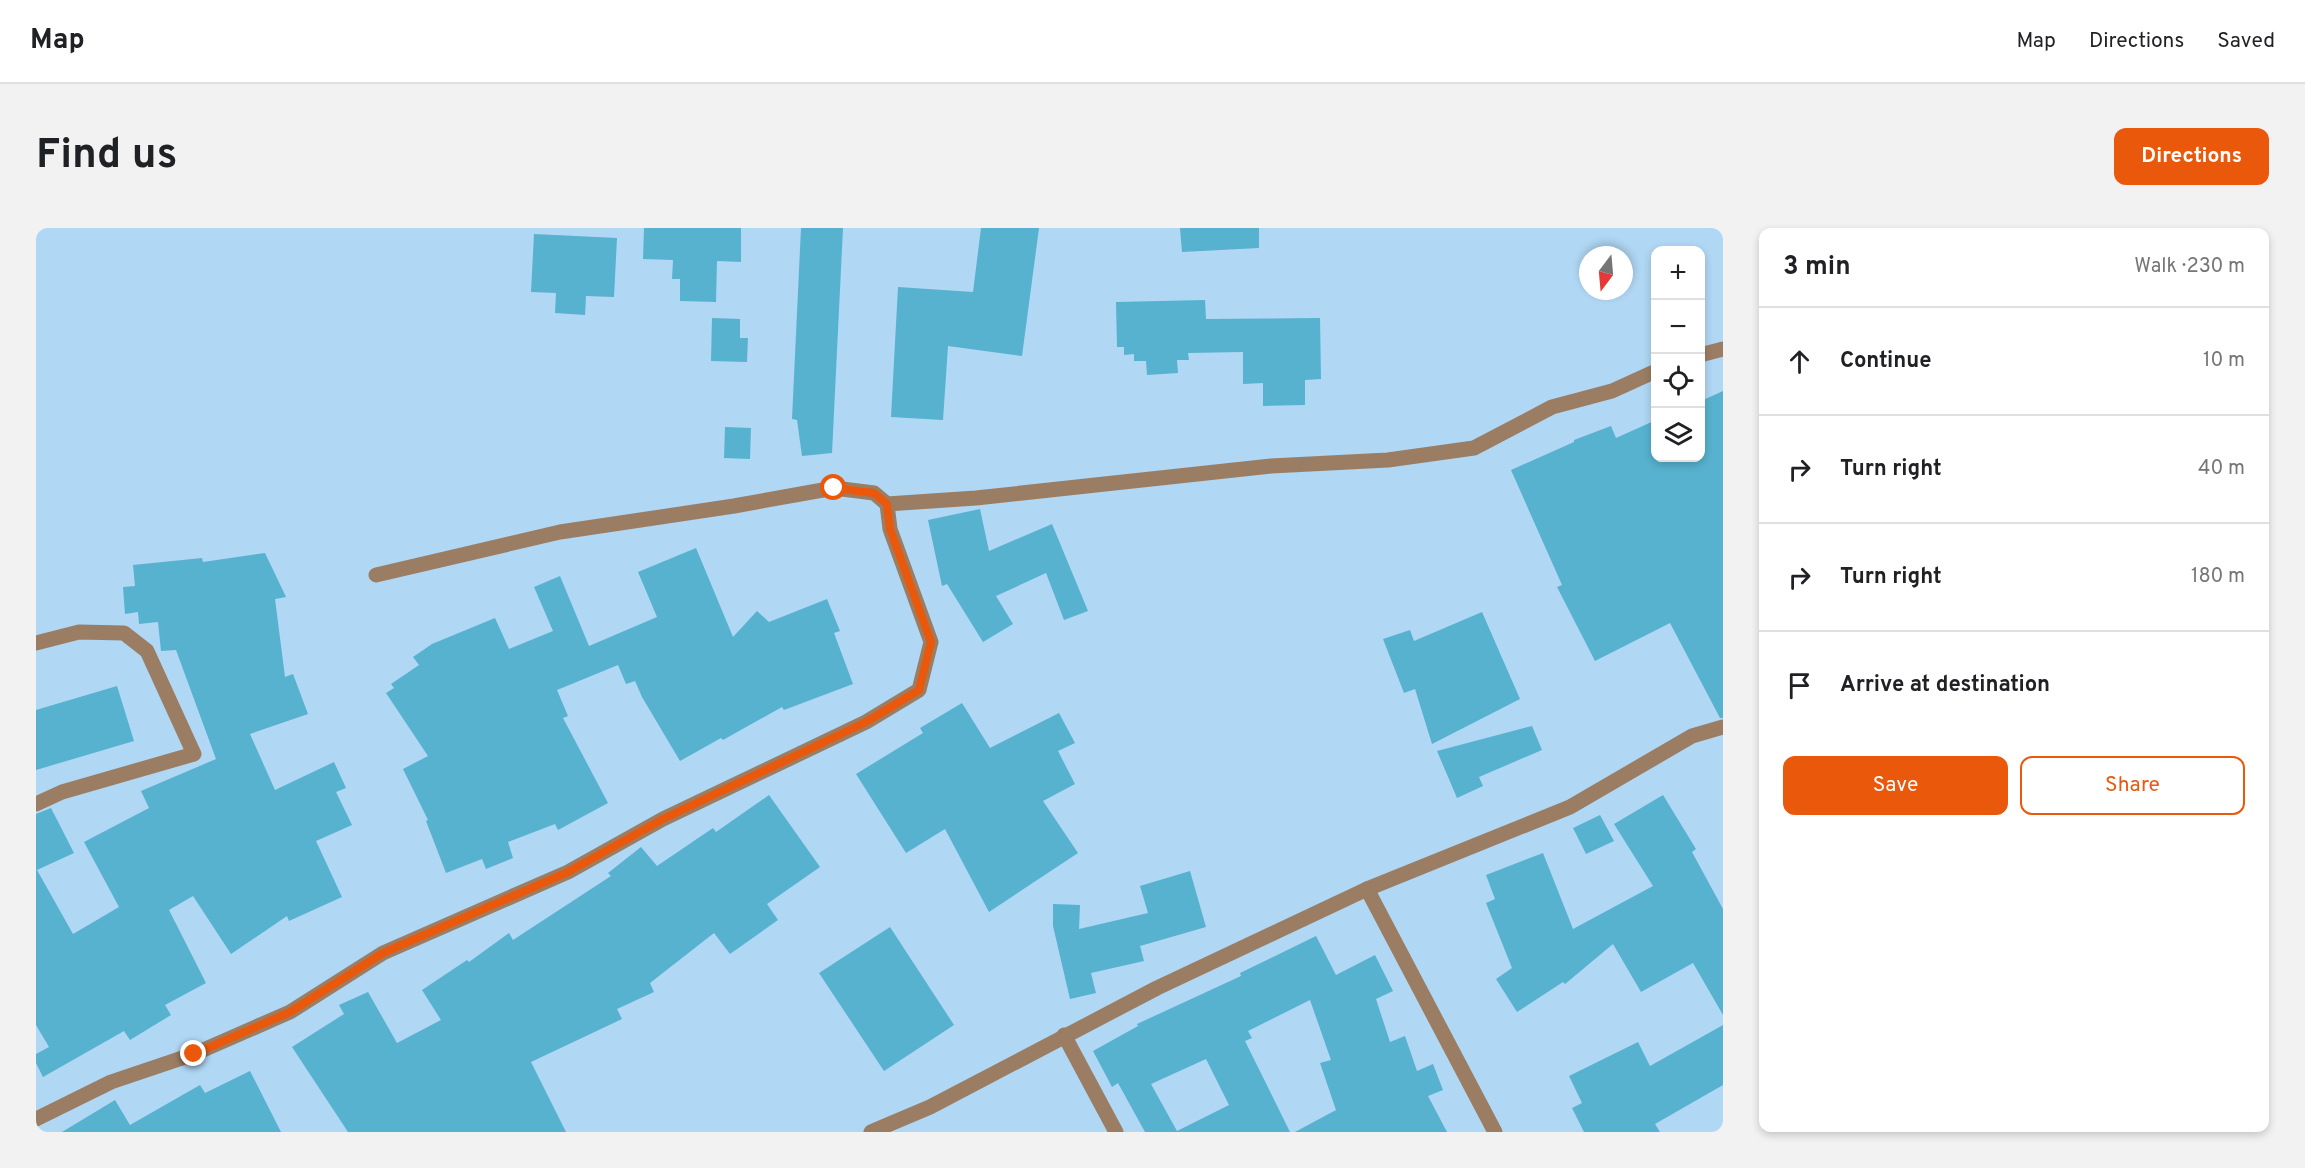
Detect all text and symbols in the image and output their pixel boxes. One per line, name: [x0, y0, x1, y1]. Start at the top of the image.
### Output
text: Map: [30, 23, 85, 59]
text: Map: [2016, 28, 2056, 55]
text: Directions: [2089, 28, 2184, 55]
text: Saved: [2217, 28, 2275, 55]
button: Directions: [2114, 128, 2269, 185]
text: Find us: [36, 130, 177, 183]
north arrow: [1579, 246, 1633, 300]
map controls: [1651, 246, 1705, 462]
button: +: [1651, 246, 1705, 300]
text: 3 min: [1783, 251, 1851, 284]
text: Walk · 230 m: [2134, 254, 2245, 280]
button: −: [1651, 300, 1705, 354]
icon: ahead: [1783, 345, 1816, 378]
text: Continue: [1840, 348, 1931, 375]
text: 10 m: [2203, 348, 2245, 374]
button: locate: [1651, 354, 1705, 408]
button: layers: [1651, 408, 1705, 462]
icon: right: [1783, 453, 1816, 486]
text: Turn right: [1840, 456, 1942, 483]
text: 40 m: [2198, 456, 2245, 482]
route start: [820, 474, 846, 500]
icon: right: [1783, 561, 1816, 594]
text: Turn right: [1840, 564, 1942, 591]
text: 180 m: [2191, 564, 2245, 590]
icon: arrive: [1783, 669, 1816, 702]
text: Arrive at destination: [1840, 672, 2050, 699]
button: Save: [1783, 756, 2008, 815]
button: Share: [2020, 756, 2245, 815]
route end: [180, 1040, 206, 1066]

